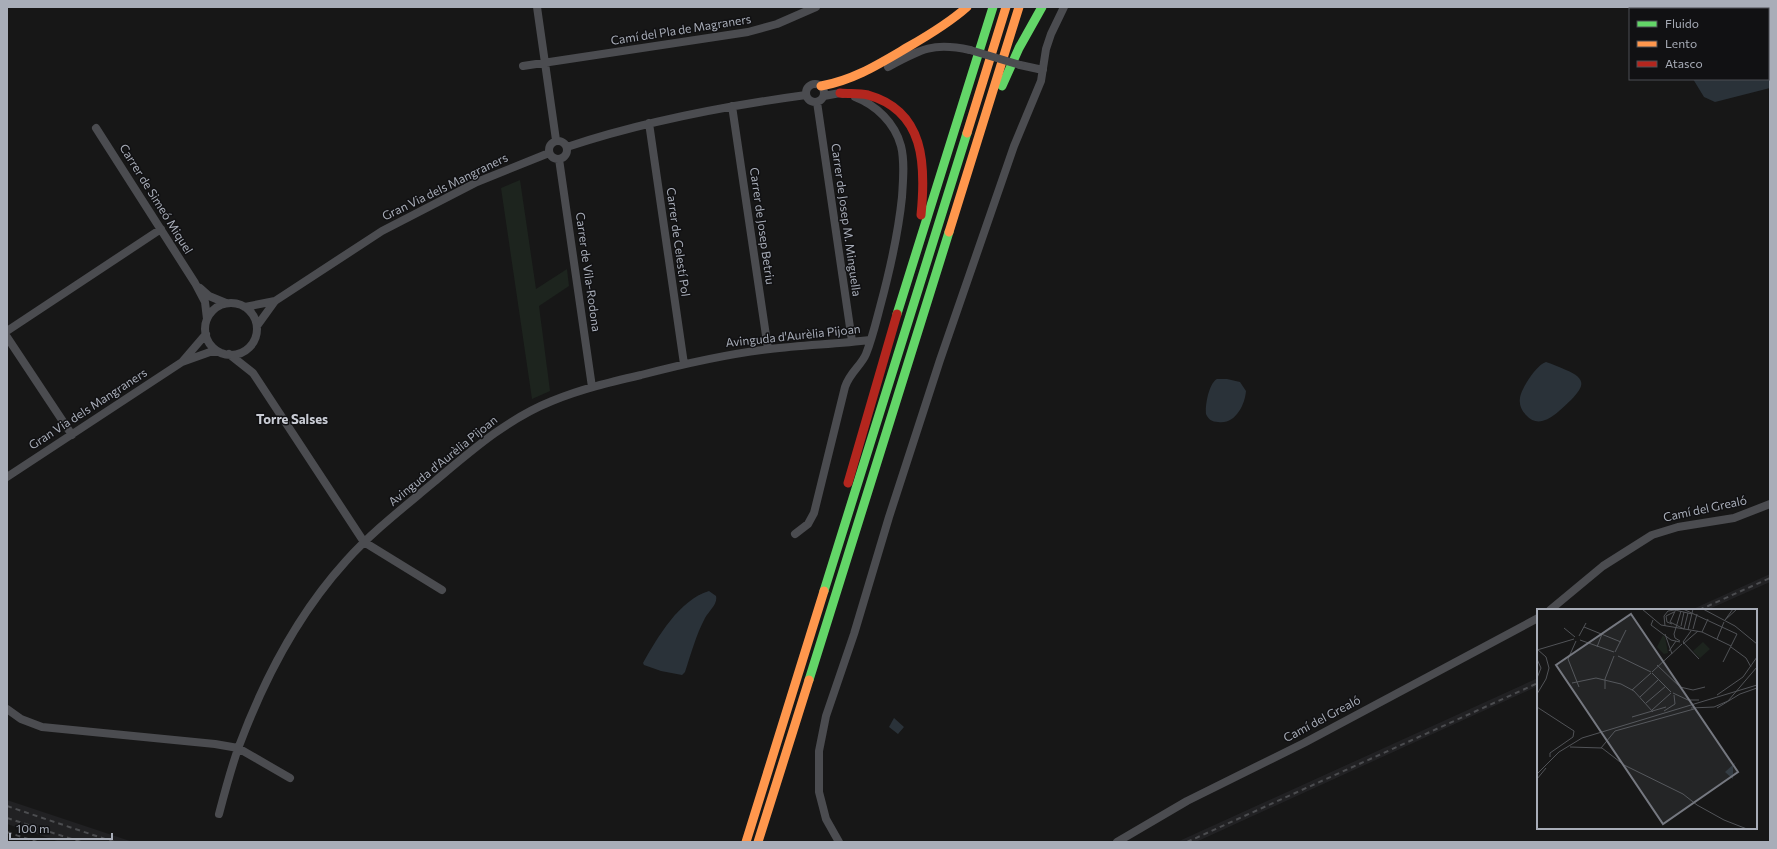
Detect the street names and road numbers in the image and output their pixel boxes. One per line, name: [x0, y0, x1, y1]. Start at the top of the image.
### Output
street label: Camí del Pla de Magraners: [610, 11, 752, 47]
street label: Carrer de Simeó Miquel: [117, 141, 196, 256]
street label: Carrer de Josep M. Minguella: [828, 142, 865, 298]
street label: Gran Via dels Mangraners: [379, 150, 510, 223]
street label: Carrer de Josep Betriu: [747, 166, 778, 285]
street label: Carrer de Celestí Pol: [664, 186, 694, 297]
street label: Carrer de Vila-Rodona: [574, 211, 604, 333]
street label: Avinguda d'Aurèlia Pijoan: [725, 321, 861, 349]
street label: Gran Via dels Mangraners: [26, 365, 149, 452]
street label: Avinguda d'Aurèlia Pijoan: [385, 412, 500, 508]
street label: Camí del Grealó: [1662, 492, 1748, 524]
street label: Camí del Grealó: [1281, 692, 1362, 744]

